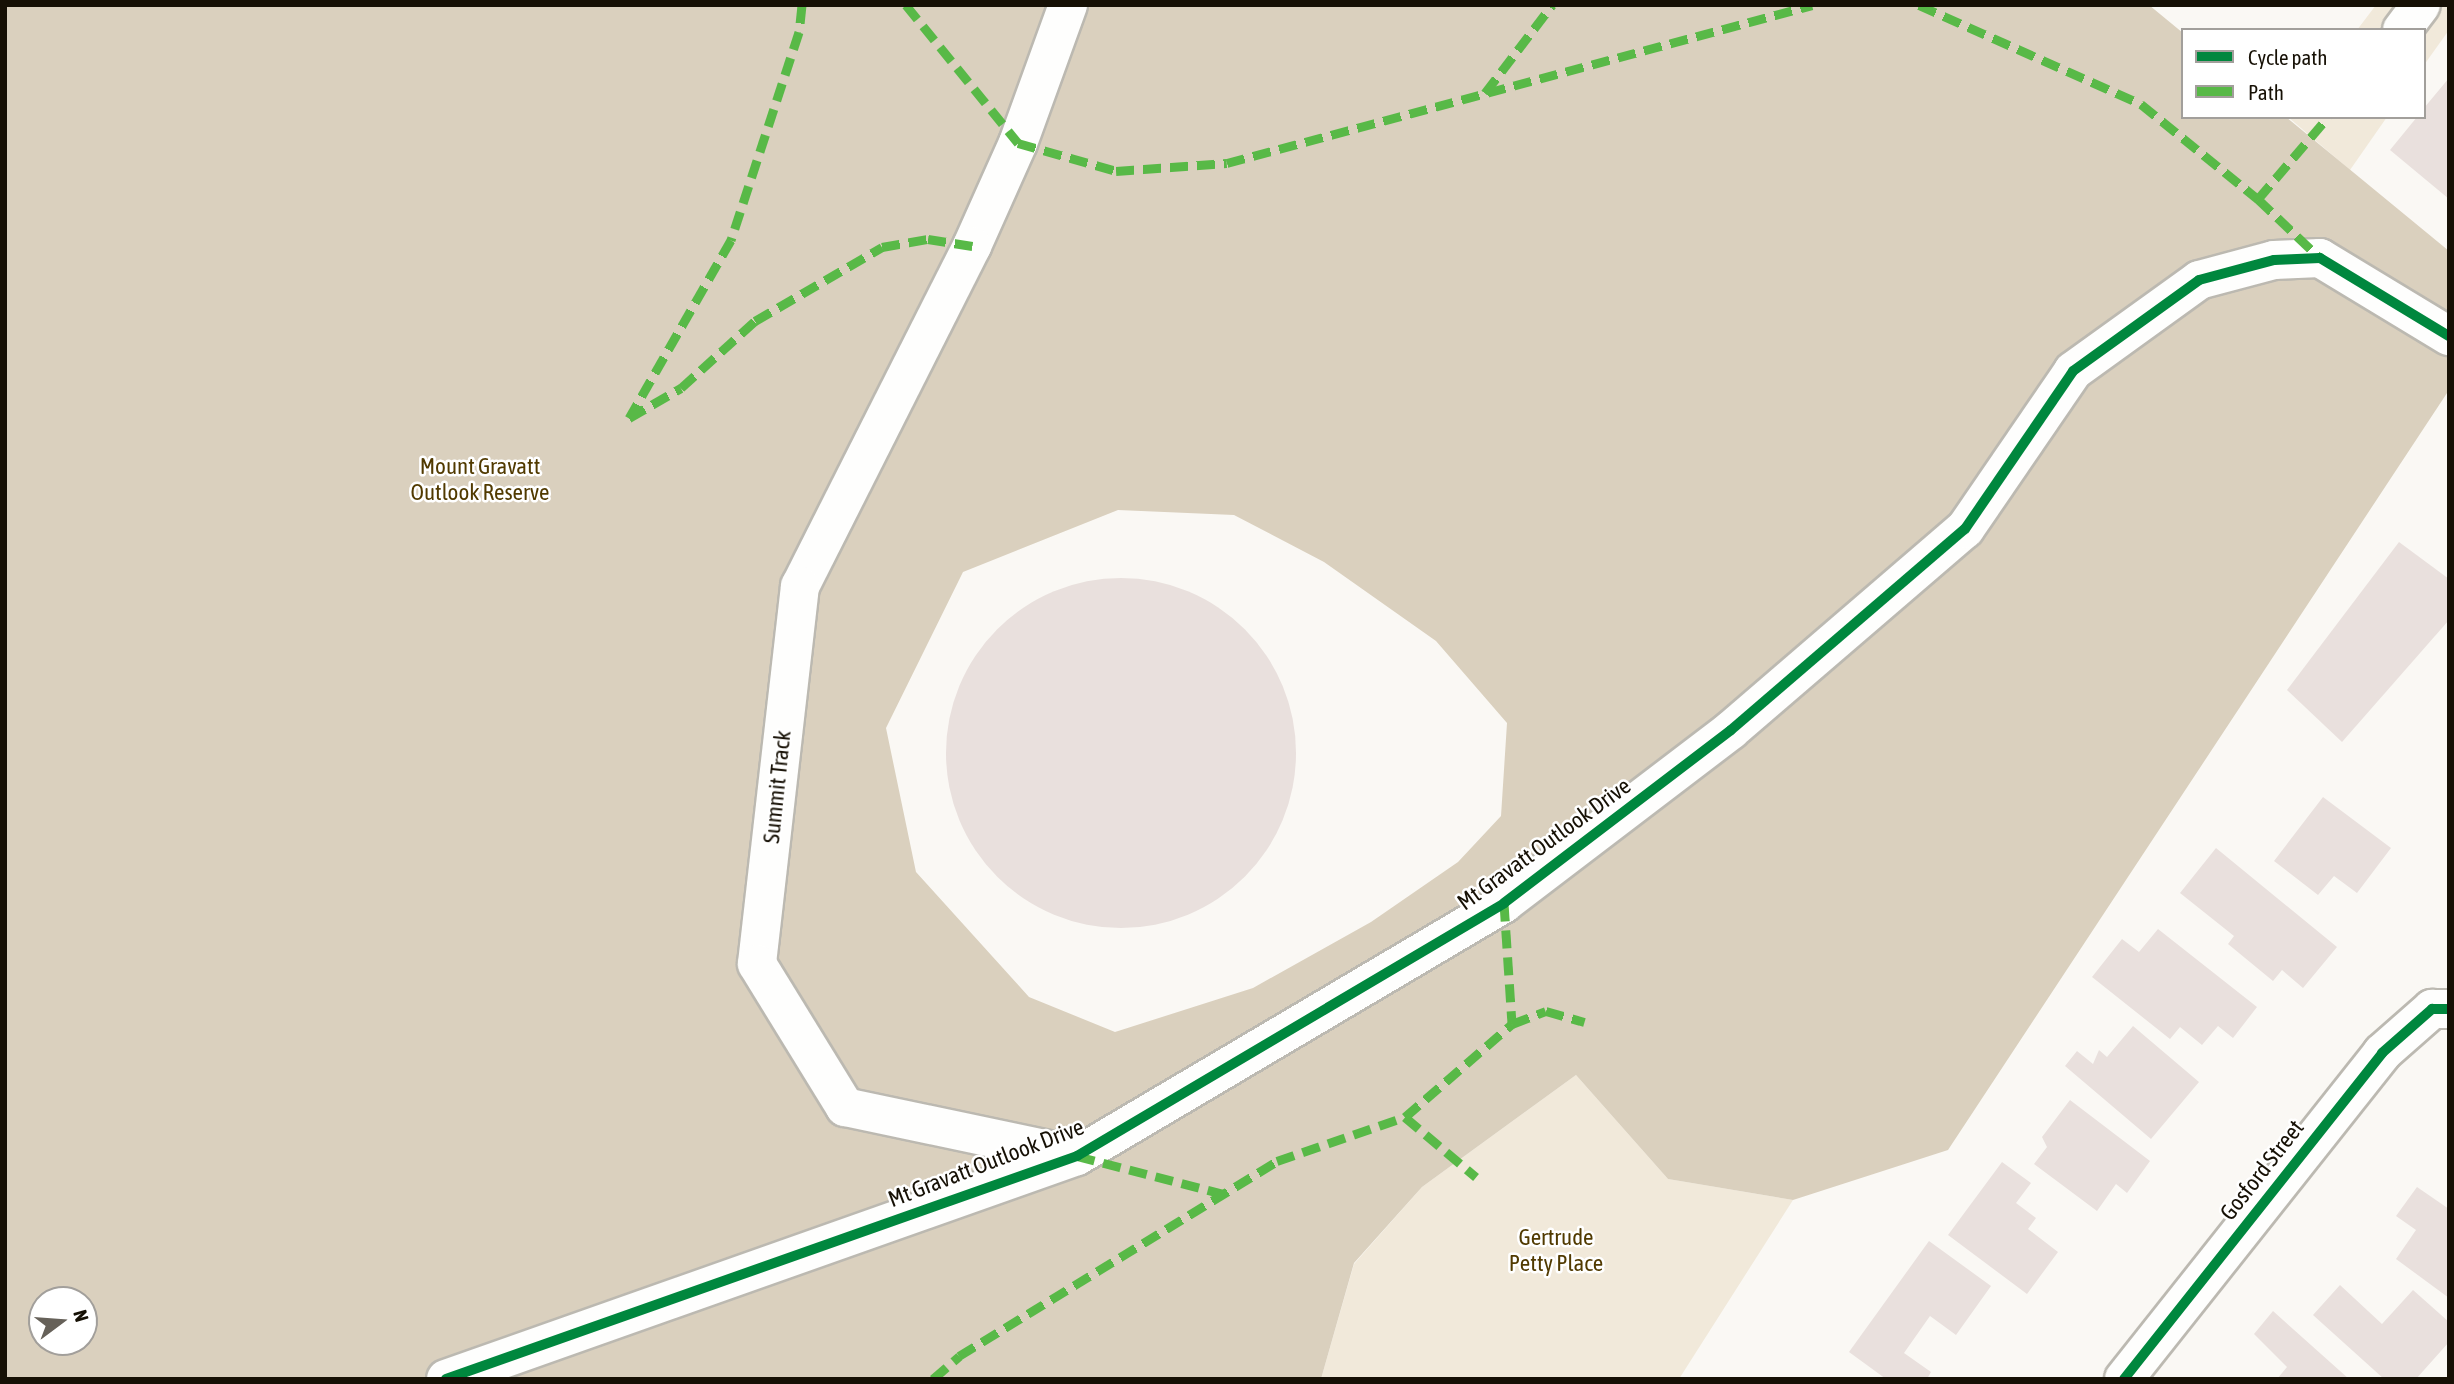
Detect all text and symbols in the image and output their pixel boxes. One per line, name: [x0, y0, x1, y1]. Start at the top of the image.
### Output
legend: [2181, 28, 2426, 119]
text: Cycle path: [2248, 45, 2327, 69]
text: Path: [2248, 80, 2284, 104]
park label: Mount Gravatt Outlook Reserve: [411, 452, 549, 506]
street label: Summit Track: [757, 729, 797, 845]
street label: Mt Gravatt Outlook Drive: [1452, 772, 1636, 916]
street label: Mt Gravatt Outlook Drive: [884, 1113, 1088, 1213]
street label: Gosford Street: [2214, 1114, 2310, 1226]
park label: Gertrude Petty Place: [1509, 1223, 1603, 1277]
north arrow: [28, 1286, 98, 1356]
text: N: [69, 1307, 93, 1324]

